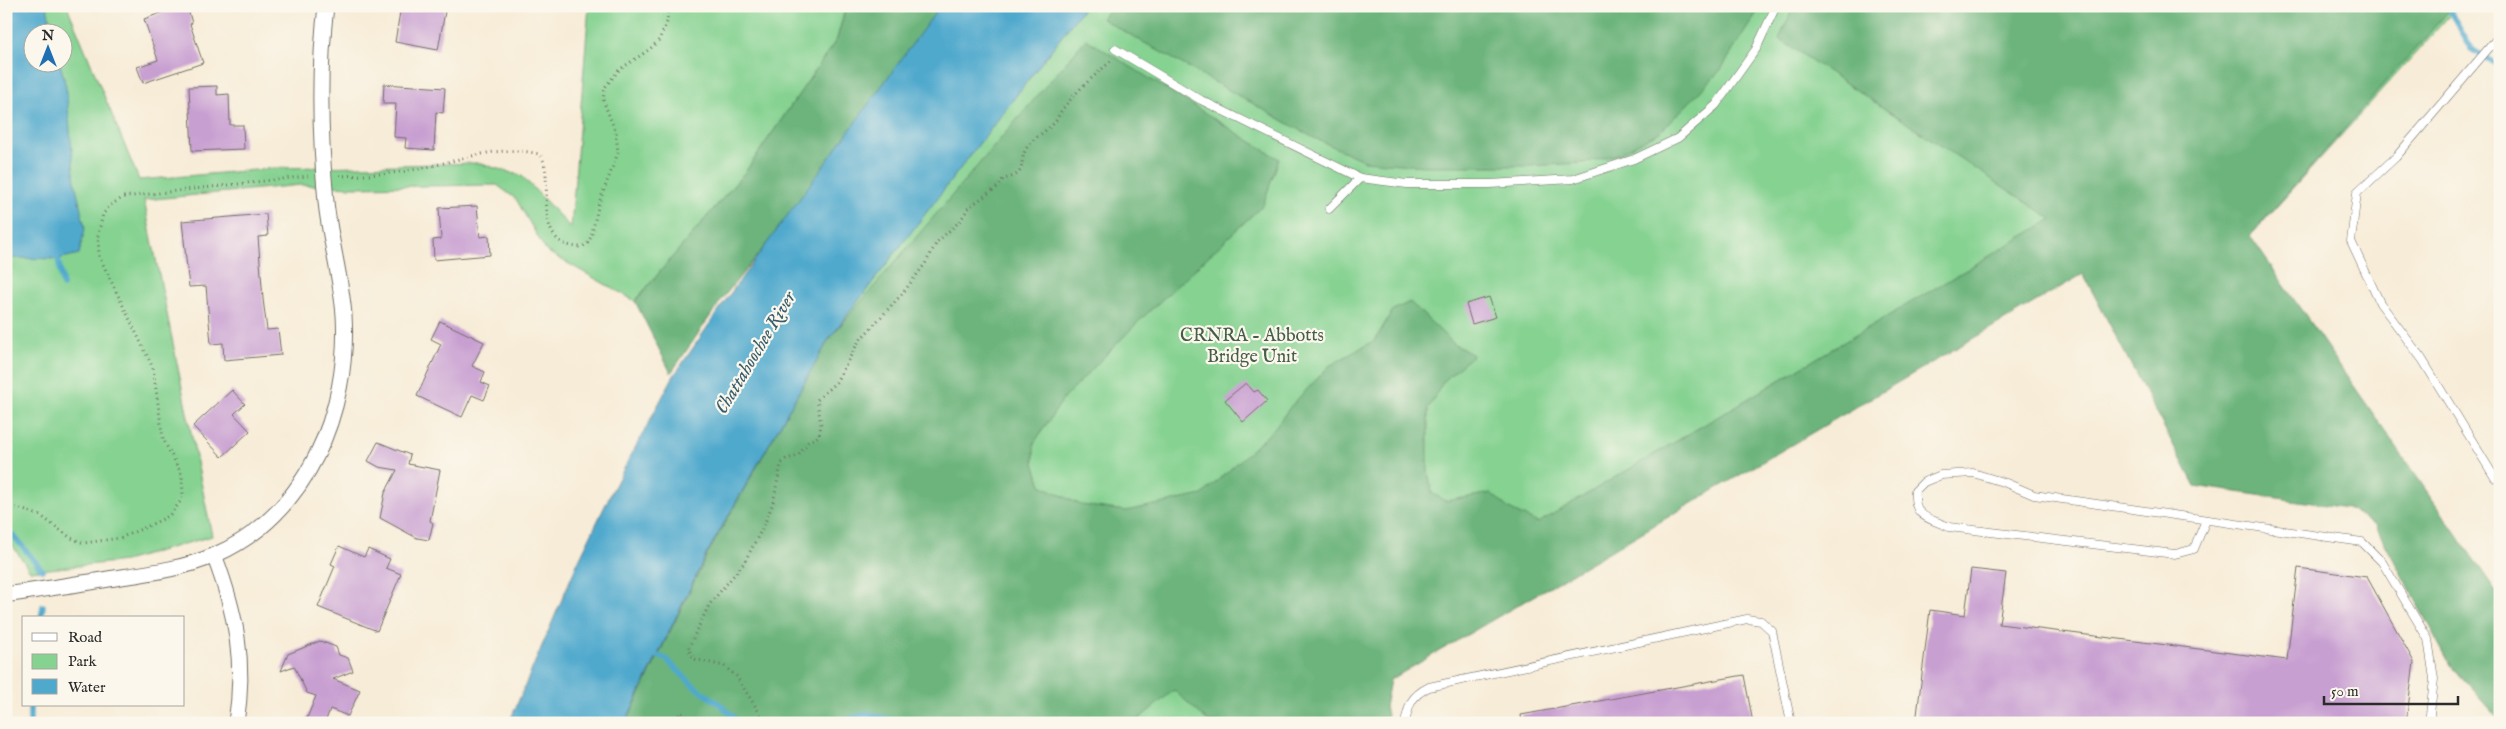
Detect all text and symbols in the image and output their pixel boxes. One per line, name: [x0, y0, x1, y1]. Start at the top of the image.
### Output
north arrow: [22, 22, 72, 72]
text: N: [41, 27, 54, 45]
water label: Chattahoochee River: [710, 286, 803, 419]
park label: CRNRA - Abbotts Bridge Unit: [1180, 325, 1324, 369]
legend: [22, 616, 185, 706]
text: Road: [68, 628, 103, 647]
text: Park: [68, 652, 98, 671]
scale bar: [2324, 674, 2457, 706]
text: Water: [68, 678, 106, 697]
text: 50 m: [2331, 682, 2359, 701]

